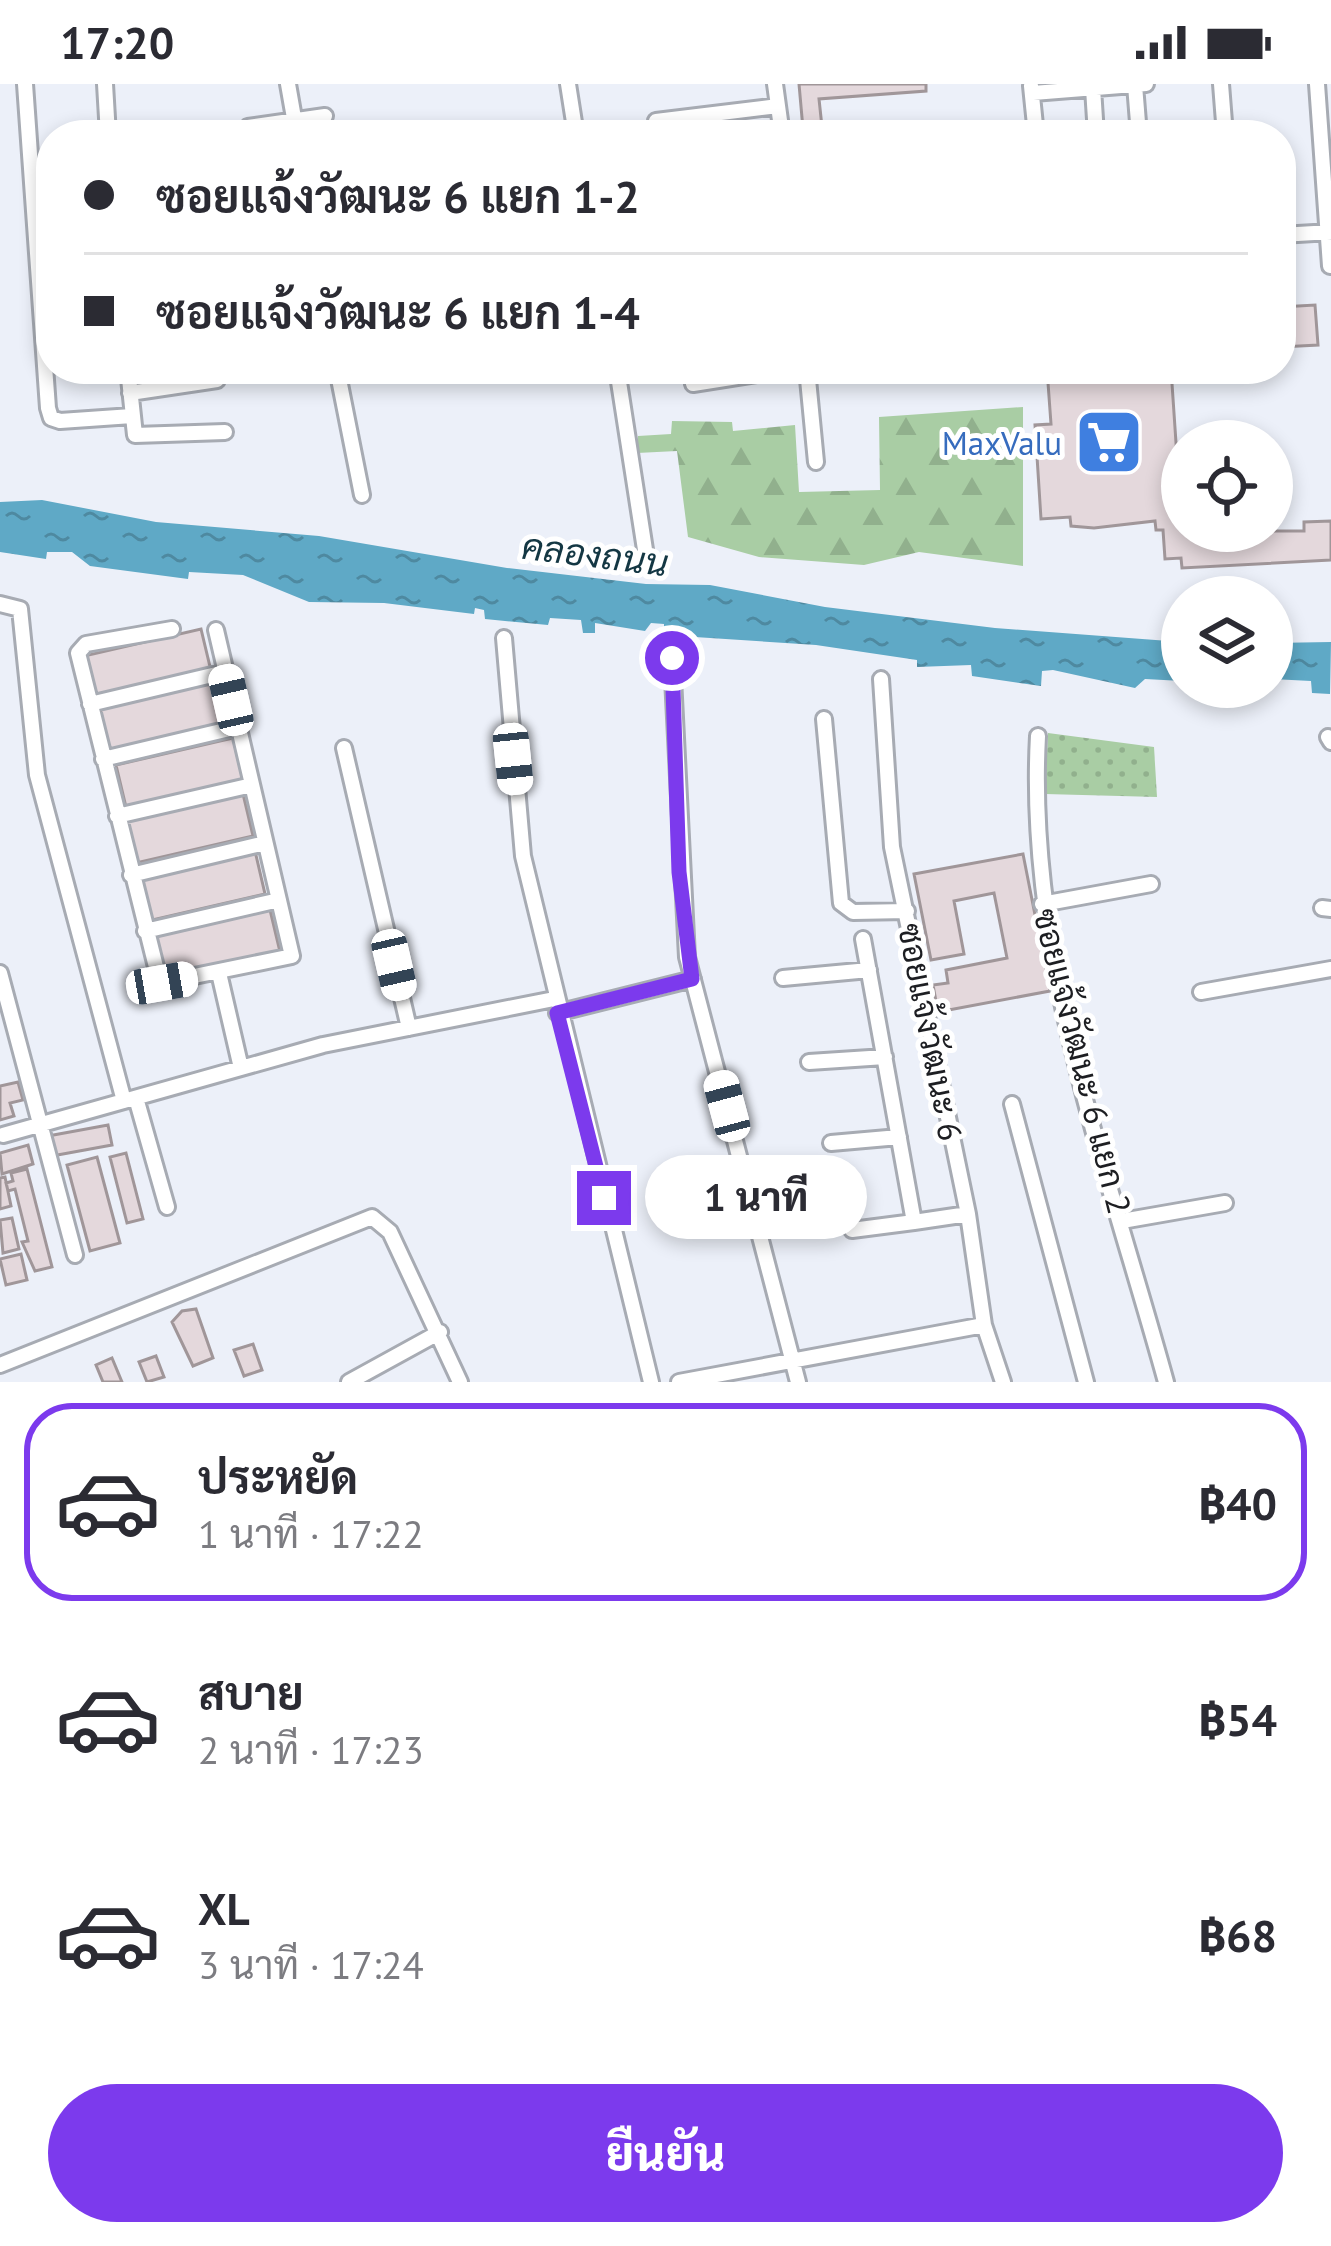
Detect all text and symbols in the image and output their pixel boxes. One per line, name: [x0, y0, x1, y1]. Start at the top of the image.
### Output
text: 17:20: [60, 13, 174, 71]
text: ซอยแจ้งวัฒนะ 6 แยก 1-2: [156, 167, 640, 225]
text: ซอยแจ้งวัฒนะ 6 แยก 1-4: [156, 283, 640, 341]
supermarket icon: MaxValu: [1074, 407, 1144, 477]
map controls: [1161, 420, 1293, 708]
button: locate: [1161, 420, 1293, 552]
place label: MaxValu: [942, 421, 1062, 464]
water label: คลองถนน: [519, 522, 671, 586]
button: layers: [1161, 576, 1293, 708]
route start: [645, 631, 699, 685]
car: [205, 661, 257, 739]
car: [491, 721, 535, 797]
street label: ซอยแจ้งวัฒนะ 6 แยก 2: [1024, 904, 1142, 1218]
street label: ซอยแจ้งวัฒนะ 6: [889, 920, 973, 1144]
car: [368, 926, 420, 1004]
car: [123, 959, 201, 1007]
car: [700, 1067, 754, 1145]
callout: 1 นาที: [646, 1156, 868, 1240]
route end: [577, 1171, 631, 1225]
text: 1 นาที: [704, 1171, 808, 1222]
icon: car: [54, 1448, 162, 1556]
text: ประหยัด: [198, 1448, 358, 1506]
text: ฿40: [1199, 1474, 1277, 1532]
text: 1 นาที · 17:22: [198, 1508, 424, 1559]
icon: car: [54, 1664, 162, 1772]
text: สบาย: [198, 1664, 304, 1722]
text: ฿54: [1199, 1690, 1277, 1748]
text: 2 นาที · 17:23: [198, 1724, 424, 1775]
text: XL: [198, 1879, 250, 1937]
icon: car: [54, 1880, 162, 1988]
text: ฿68: [1199, 1906, 1277, 1964]
text: 3 นาที · 17:24: [198, 1939, 424, 1990]
button: ยืนยัน: [48, 2084, 1283, 2222]

